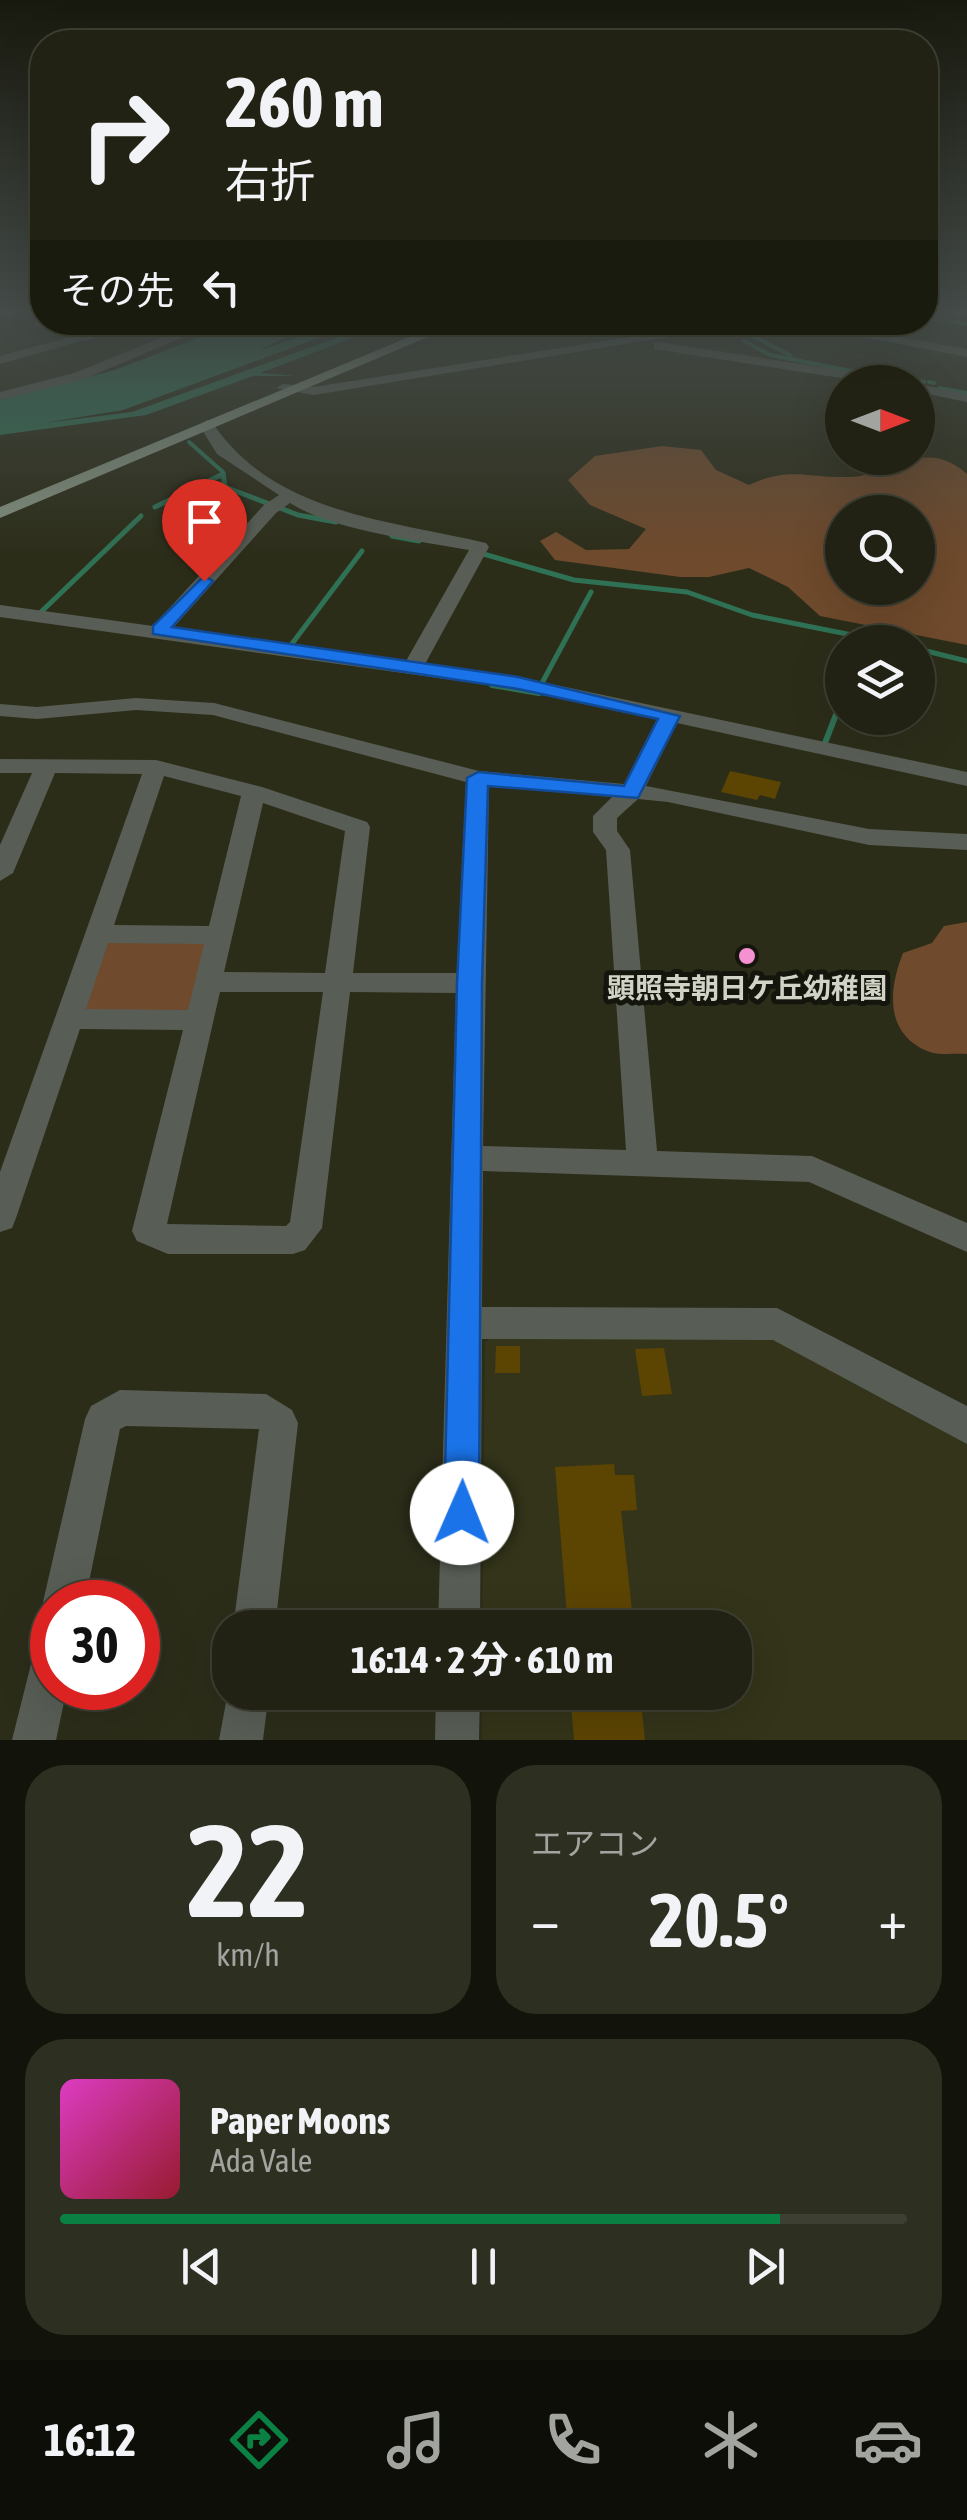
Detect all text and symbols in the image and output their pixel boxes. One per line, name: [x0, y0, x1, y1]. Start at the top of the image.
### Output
text: 260 m: [225, 62, 384, 142]
icon: right: [60, 70, 190, 200]
text: 右折: [225, 155, 315, 207]
icon: left: [194, 260, 249, 315]
text: その先: [60, 269, 174, 312]
north arrow: [825, 365, 935, 475]
map controls: [825, 365, 935, 735]
pin: [162, 479, 247, 582]
icon: arrive: [177, 494, 232, 549]
button: search: [825, 495, 935, 605]
button: layers: [825, 625, 935, 735]
marker: 顕照寺朝日ケ丘幼稚園: [736, 945, 758, 967]
place label: 顕照寺朝日ケ丘幼稚園: [607, 972, 887, 1004]
position arrow: [410, 1461, 514, 1565]
speed limit sign: 30: [30, 1580, 160, 1710]
text: 16:14 · 2 分 · 610 m: [351, 1638, 613, 1681]
text: 22: [187, 1796, 309, 1945]
text: エアコン: [531, 1825, 659, 1862]
text: 20.5°: [649, 1877, 789, 1963]
text: −: [531, 1888, 560, 1951]
text: +: [878, 1888, 907, 1951]
text: km/h: [216, 1936, 280, 1973]
text: Paper Moons: [210, 2099, 390, 2142]
text: Ada Vale: [210, 2142, 312, 2179]
icon: previous: [174, 2239, 229, 2294]
icon: pause: [456, 2239, 511, 2294]
icon: next: [738, 2239, 793, 2294]
icon: directions: [224, 2405, 294, 2475]
icon: music: [381, 2405, 451, 2475]
icon: phone: [538, 2405, 608, 2475]
icon: climate: [696, 2405, 766, 2475]
icon: car: [853, 2405, 923, 2475]
text: 16:12: [44, 2414, 136, 2466]

